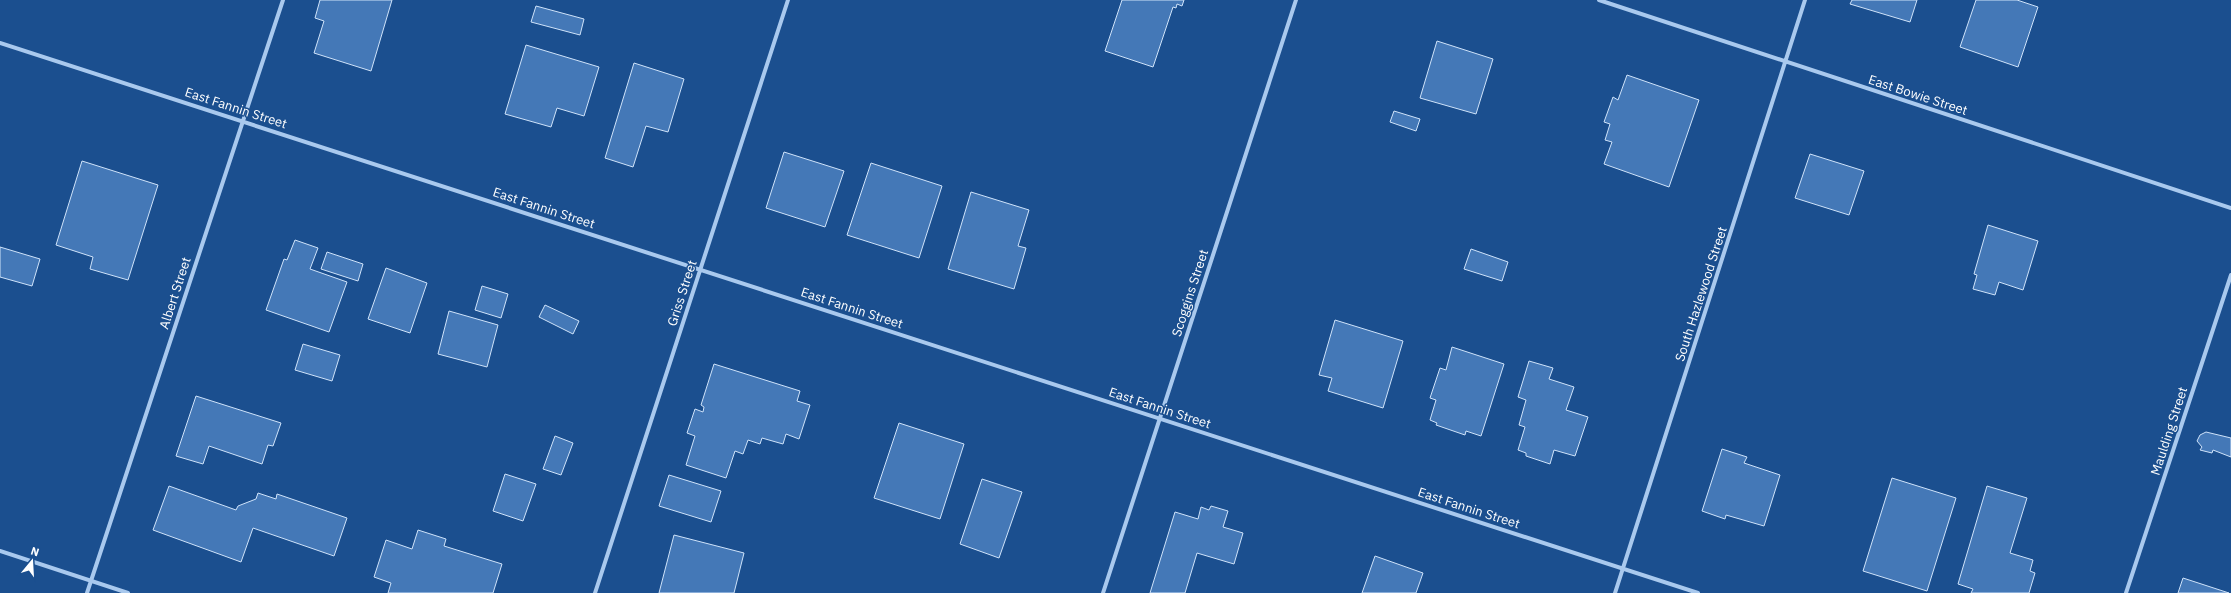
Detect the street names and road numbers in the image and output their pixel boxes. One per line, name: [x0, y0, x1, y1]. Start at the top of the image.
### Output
street label: East Bowie Street: [1866, 71, 1970, 119]
street label: East Fannin Street: [183, 84, 289, 132]
street label: East Fannin Street: [491, 184, 597, 232]
street label: South Hazlewood Street: [1671, 224, 1731, 364]
street label: Scoggins Street: [1168, 247, 1212, 339]
street label: Albert Street: [155, 255, 195, 331]
street label: Griss Street: [663, 258, 701, 328]
street label: East Fannin Street: [799, 284, 905, 332]
street label: East Fannin Street: [1107, 384, 1213, 432]
street label: Maulding Street: [2147, 385, 2191, 477]
street label: East Fannin Street: [1416, 484, 1522, 532]

